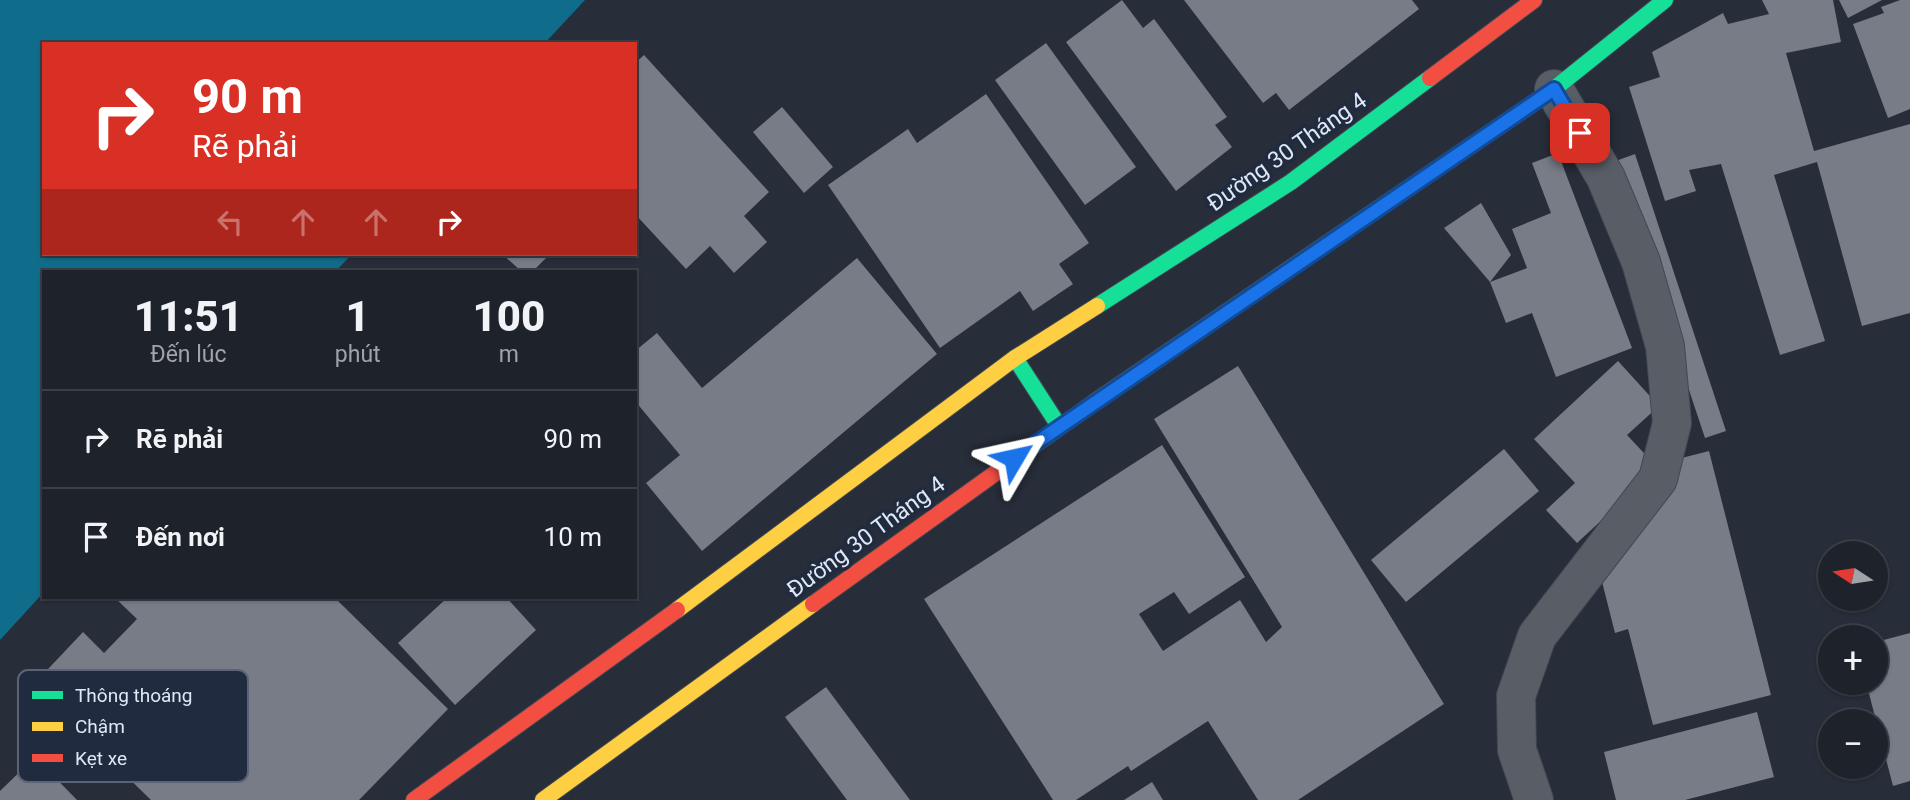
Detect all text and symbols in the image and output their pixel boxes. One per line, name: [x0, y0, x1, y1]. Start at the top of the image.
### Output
text: 90 m: [192, 68, 303, 125]
icon: right: [77, 70, 168, 161]
street label: Đường 30 Tháng 4: [1202, 87, 1372, 217]
pin: [1550, 103, 1610, 163]
icon: arrive: [1561, 114, 1599, 152]
text: Rẽ phải: [192, 127, 297, 165]
icon: left: [211, 203, 249, 241]
icon: ahead: [284, 203, 322, 241]
icon: ahead: [357, 203, 395, 241]
icon: right: [430, 203, 468, 241]
text: 11:51: [134, 292, 243, 341]
text: 1: [346, 292, 370, 341]
text: 100: [472, 292, 545, 341]
text: Đến lúc: [150, 341, 227, 368]
text: phút: [335, 341, 381, 368]
text: m: [499, 341, 519, 368]
icon: right: [77, 420, 115, 458]
position arrow: [977, 421, 1051, 495]
text: Rẽ phải: [136, 424, 223, 454]
text: 90 m: [544, 424, 602, 454]
street label: Đường 30 Tháng 4: [782, 471, 950, 603]
icon: arrive: [77, 518, 115, 556]
text: Đến nơi: [136, 522, 225, 552]
text: 10 m: [544, 522, 602, 552]
north arrow: [1818, 541, 1888, 611]
map controls: [1818, 541, 1888, 779]
button: +: [1818, 625, 1888, 695]
legend: [18, 670, 248, 782]
text: Thông thoáng: [75, 684, 193, 707]
button: −: [1818, 709, 1888, 779]
text: Chậm: [75, 715, 125, 738]
text: Kẹt xe: [75, 747, 127, 770]

